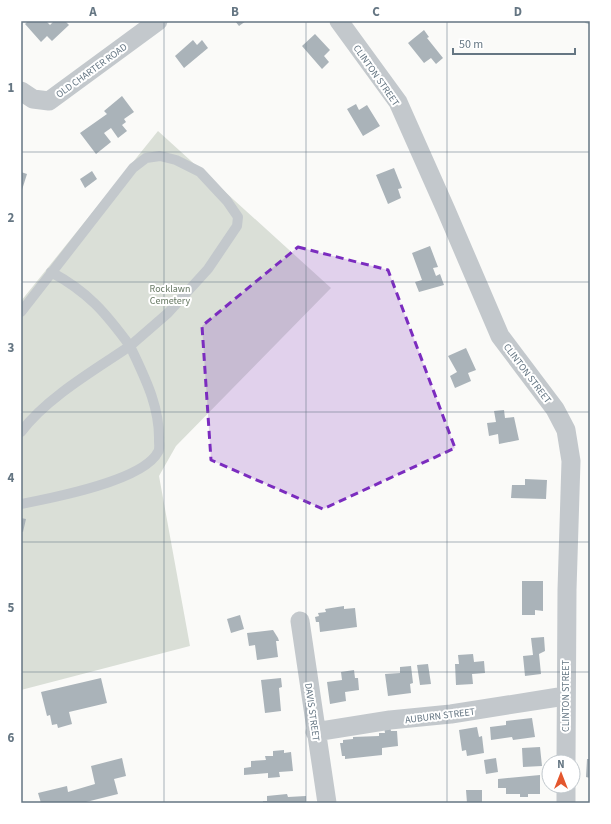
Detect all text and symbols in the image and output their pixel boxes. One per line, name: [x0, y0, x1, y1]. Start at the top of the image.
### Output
text: A: [88, 3, 97, 21]
text: B: [231, 3, 239, 21]
text: C: [372, 3, 380, 21]
text: D: [514, 3, 522, 21]
scale bar: [453, 30, 575, 56]
text: 50 m: [459, 36, 483, 53]
street label: OLD CHARTER ROAD: [53, 40, 130, 101]
street label: CLINTON STREET: [350, 42, 403, 110]
text: 1: [8, 79, 15, 97]
text: 2: [8, 209, 15, 227]
park label: Rocklawn Cemetery: [150, 282, 191, 308]
text: 3: [8, 339, 15, 357]
street label: CLINTON STREET: [500, 341, 555, 407]
text: 4: [8, 469, 15, 487]
text: 5: [8, 599, 15, 617]
street label: CLINTON STREET: [559, 659, 573, 732]
street label: DAVIS STREET: [301, 682, 323, 743]
street label: AUBURN STREET: [404, 705, 477, 727]
text: 6: [8, 729, 15, 747]
north arrow: [541, 754, 581, 794]
text: N: [557, 757, 565, 772]

